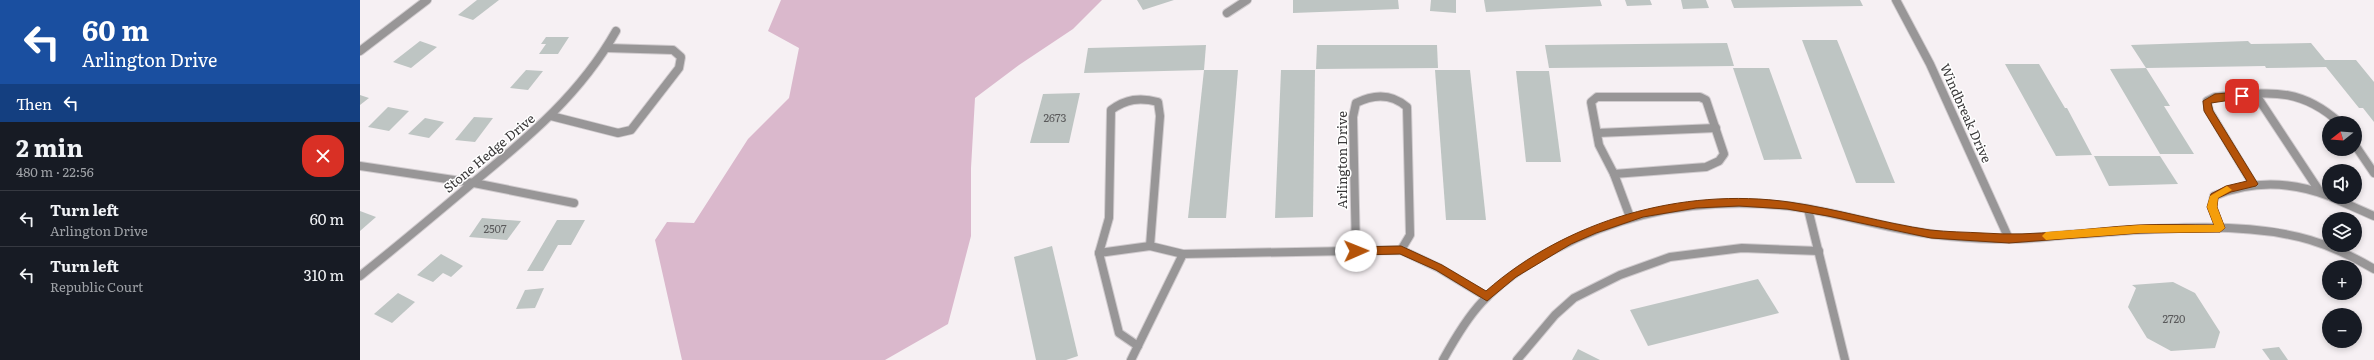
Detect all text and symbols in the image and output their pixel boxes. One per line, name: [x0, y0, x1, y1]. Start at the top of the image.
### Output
text: 60 m: [82, 8, 149, 50]
icon: left: [16, 16, 68, 68]
text: Arlington Drive: [82, 46, 217, 73]
street label: Windbreak Drive: [1936, 60, 1997, 166]
pin: [2225, 79, 2259, 113]
icon: arrive: [2231, 85, 2253, 107]
text: Then: [16, 92, 52, 115]
icon: left: [60, 92, 82, 114]
street label: Stone Hedge Drive: [439, 108, 539, 197]
house number: 2673: [1044, 109, 1066, 125]
street label: Arlington Drive: [1332, 111, 1351, 209]
north arrow: [2322, 116, 2362, 156]
map controls: [2322, 116, 2362, 348]
text: 2 min: [16, 129, 83, 164]
button: close: [302, 135, 344, 177]
text: 480 m · 22:56: [16, 162, 94, 181]
button: sound: [2322, 164, 2362, 204]
text: Turn left: [50, 198, 119, 221]
text: 60 m: [310, 207, 344, 230]
icon: left: [16, 208, 38, 230]
button: layers: [2322, 212, 2362, 252]
house number: 2507: [483, 220, 507, 236]
text: Arlington Drive: [50, 221, 148, 240]
position arrow: [1335, 230, 1377, 272]
text: Turn left: [50, 254, 119, 277]
button: +: [2322, 260, 2362, 300]
text: 310 m: [304, 263, 344, 286]
icon: left: [16, 264, 38, 286]
text: Republic Court: [50, 277, 143, 296]
button: −: [2322, 308, 2362, 348]
house number: 2720: [2163, 310, 2185, 326]

